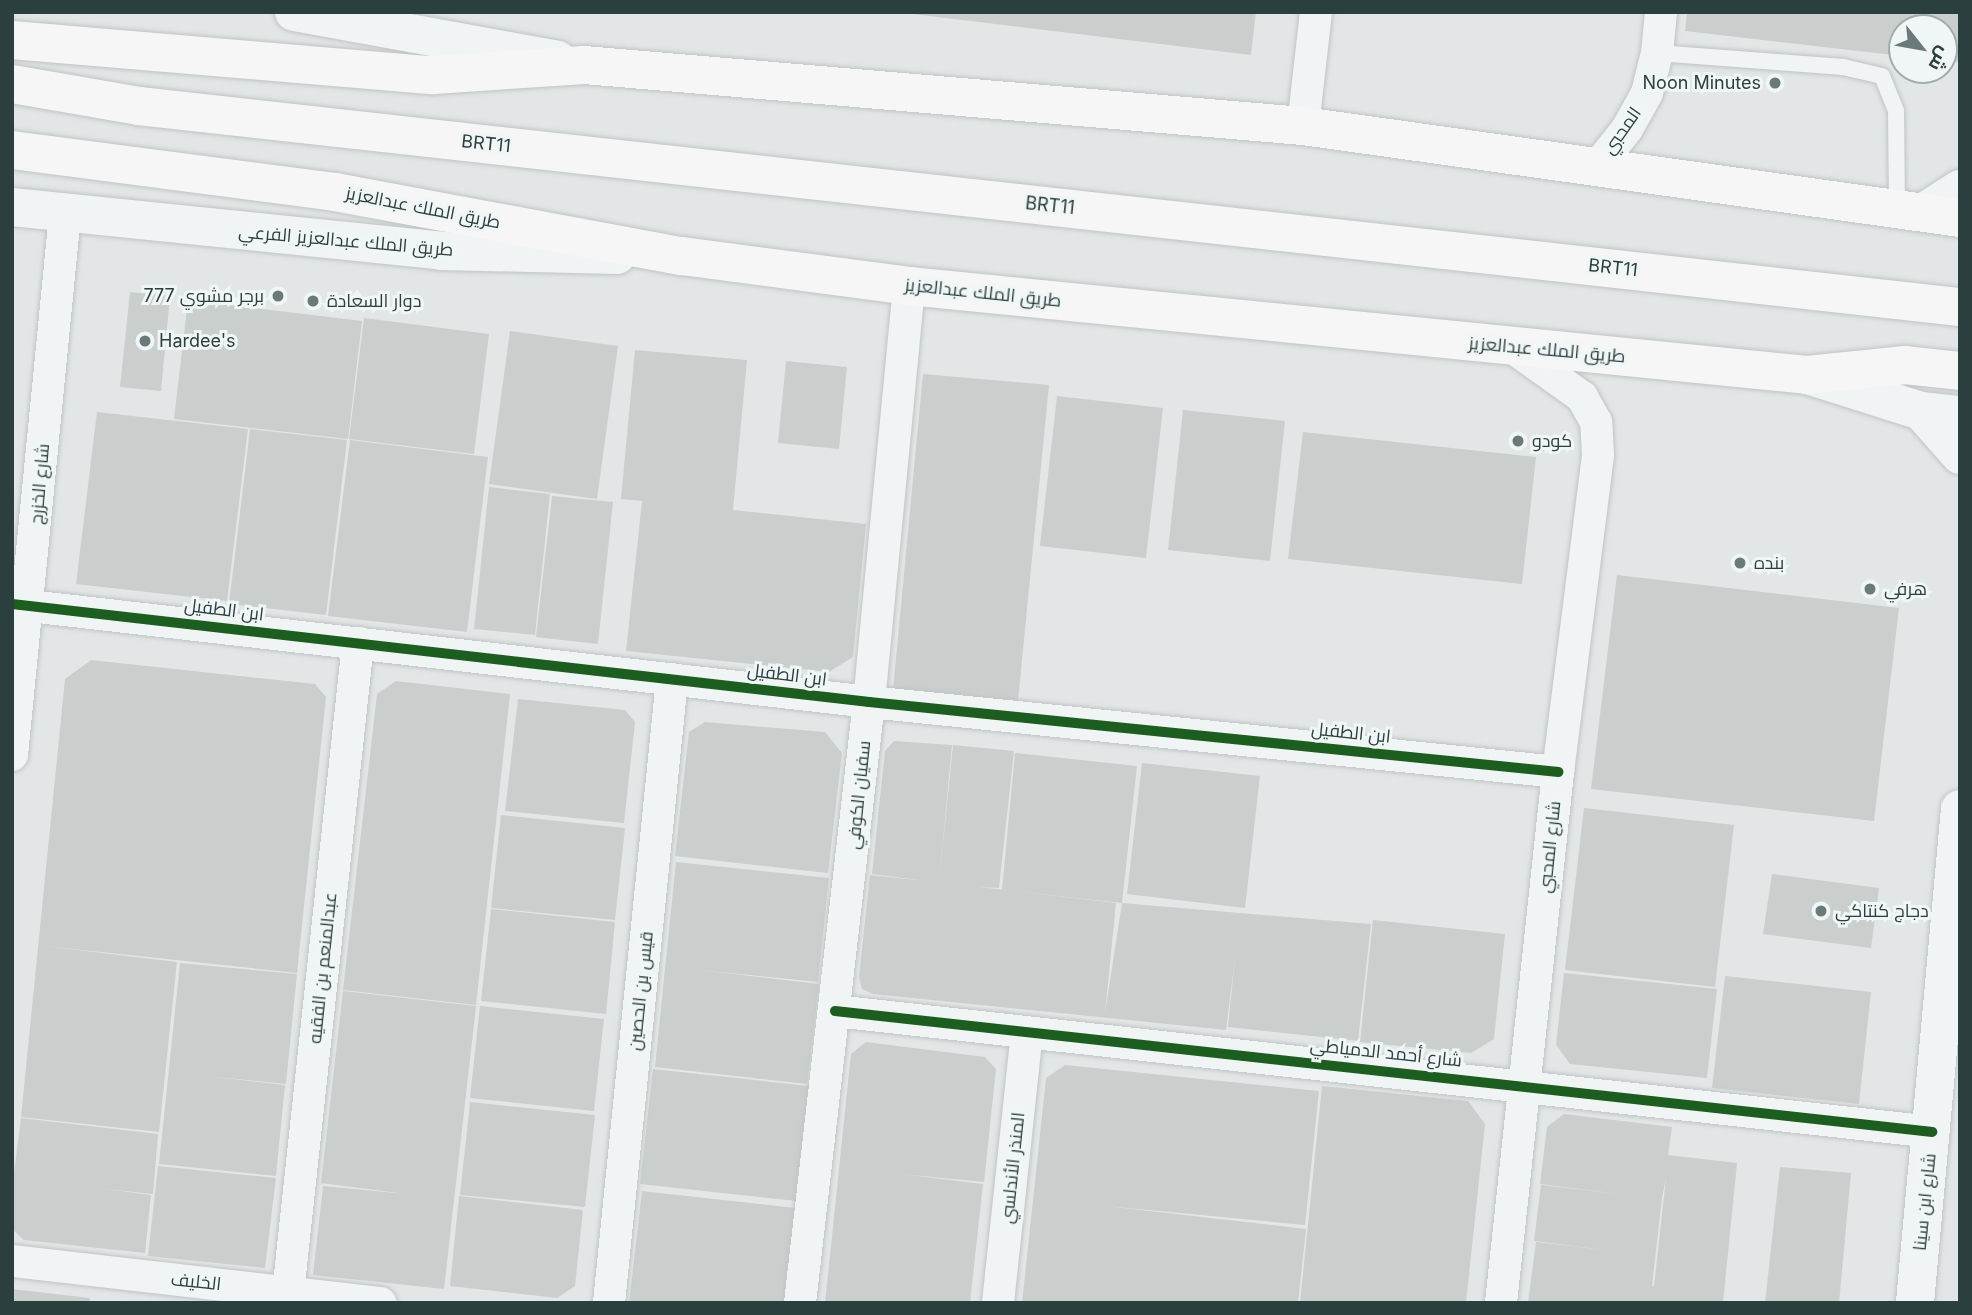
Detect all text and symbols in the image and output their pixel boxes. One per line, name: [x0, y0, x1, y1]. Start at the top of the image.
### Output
north arrow: [1888, 14, 1958, 84]
text: ش: [1924, 43, 1956, 75]
place label: Noon Minutes: [1643, 72, 1761, 94]
marker: Noon Minutes: [1767, 75, 1783, 91]
street label: المحبي: [1598, 103, 1646, 159]
street label: BRT11: [460, 131, 512, 157]
street label: طريق الملك عبدالعزيز: [344, 182, 502, 234]
street label: BRT11: [1024, 193, 1076, 219]
street label: طريق الملك عبدالعزيز الفرعي: [238, 221, 454, 261]
street label: BRT11: [1587, 255, 1639, 281]
street label: طريق الملك عبدالعزيز: [904, 274, 1062, 312]
place label: 777 برجر مشوي: [143, 285, 264, 307]
marker: 777 برجر مشوي: [270, 288, 286, 304]
place label: دوار السعادة: [327, 290, 421, 312]
marker: دوار السعادة: [305, 293, 321, 309]
place label: Hardee's: [159, 330, 236, 352]
street label: طريق الملك عبدالعزيز: [1468, 332, 1626, 368]
marker: Hardee's: [137, 333, 153, 349]
place label: كودو: [1532, 430, 1572, 452]
marker: كودو: [1510, 433, 1526, 449]
street label: شارع الخزرج: [26, 443, 54, 525]
place label: بنده: [1754, 552, 1784, 574]
marker: بنده: [1732, 555, 1748, 571]
place label: هرفي: [1884, 578, 1927, 600]
marker: هرفي: [1862, 581, 1878, 597]
street label: ابن الطفيل: [183, 594, 265, 626]
street label: ابن الطفيل: [746, 659, 828, 691]
street label: ابن الطفيل: [1310, 718, 1392, 748]
street label: سفيان الكوفي: [843, 740, 875, 850]
street label: شارع المحبي: [1534, 800, 1566, 894]
street label: عبدالمنعم بن الفقيه: [304, 891, 342, 1045]
place label: دجاج كنتاكي: [1835, 900, 1929, 922]
marker: دجاج كنتاكي: [1813, 903, 1829, 919]
street label: قيس بن الحصين: [624, 930, 658, 1052]
street label: شارع أحمد الدمياطي: [1309, 1034, 1463, 1072]
street label: المنذر الأندلسي: [996, 1111, 1030, 1225]
street label: شارع ابن سينا: [1909, 1152, 1941, 1252]
street label: الخليف: [170, 1269, 222, 1295]

